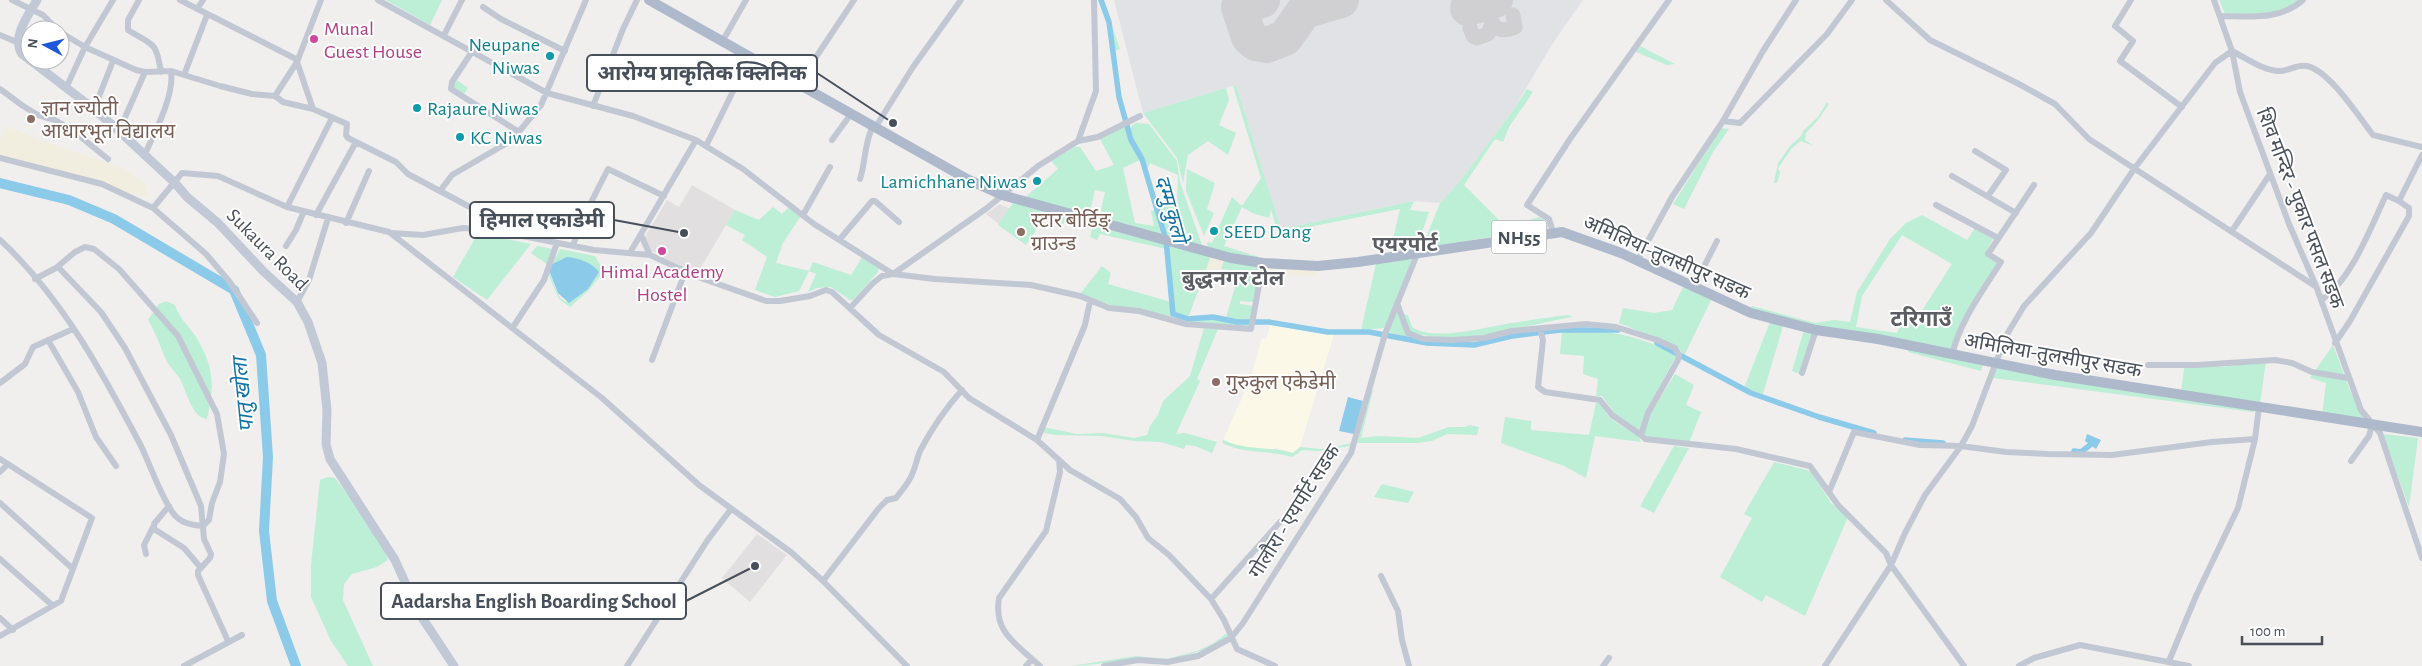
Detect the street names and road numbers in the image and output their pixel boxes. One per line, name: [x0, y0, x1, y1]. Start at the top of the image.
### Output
street label: शिव मन्दिर - पुकार पसल सडक: [2251, 104, 2351, 313]
street label: Sukaura Road: [223, 205, 312, 294]
street label: अमिलिया-तुलसीपुर सडक: [1579, 209, 1755, 306]
road number: NH55: [1492, 220, 1546, 253]
street label: अमिलिया-तुलसीपुर सडक: [1962, 328, 2144, 384]
street label: गोलौरा - एयर्पोर्ट सडक: [1243, 439, 1344, 582]

